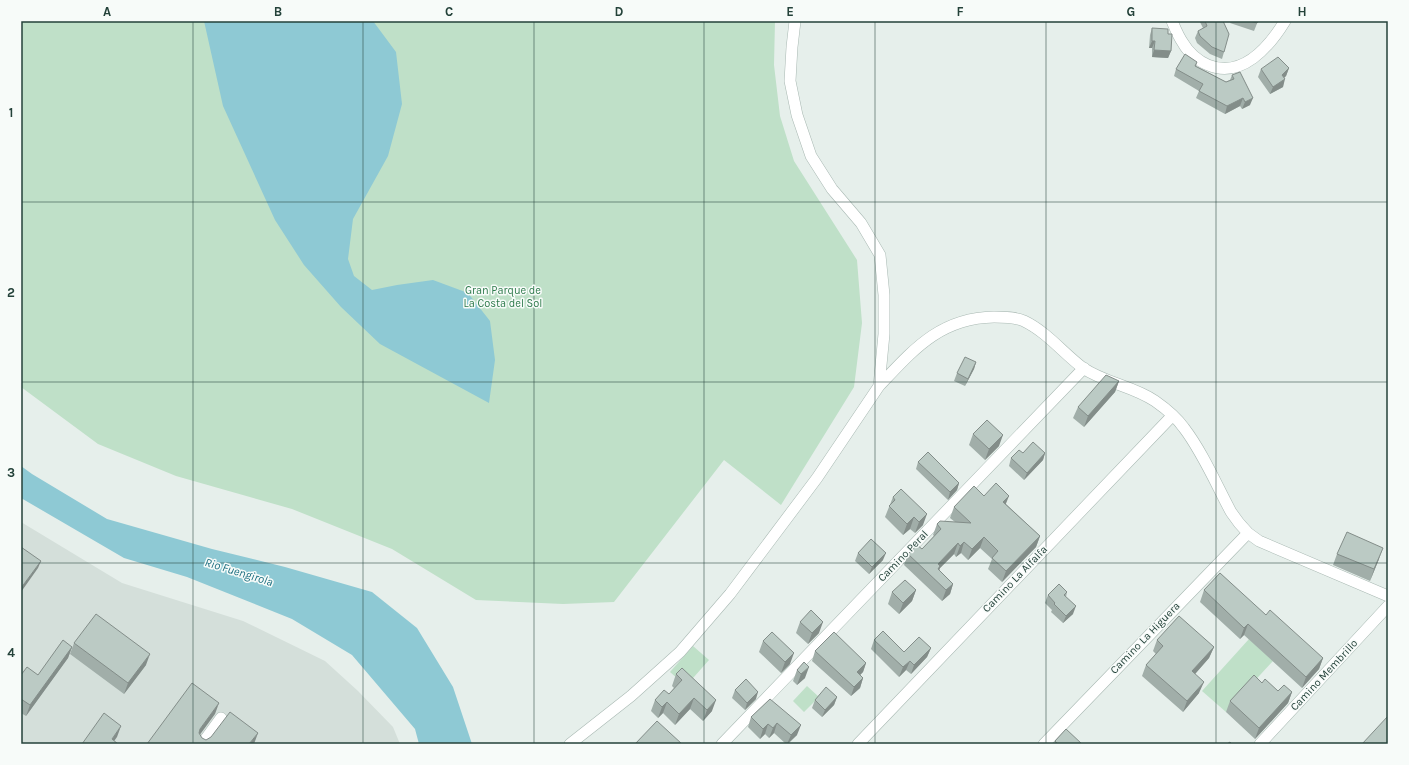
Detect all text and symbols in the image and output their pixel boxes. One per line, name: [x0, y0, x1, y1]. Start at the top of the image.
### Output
text: A: [103, 4, 111, 19]
text: B: [274, 4, 282, 19]
text: C: [445, 4, 453, 19]
text: D: [615, 4, 624, 19]
text: E: [786, 4, 794, 19]
text: F: [956, 4, 964, 19]
text: G: [1127, 4, 1135, 19]
text: H: [1297, 4, 1307, 19]
text: 1: [9, 105, 13, 120]
park label: Gran Parque de La Costa del Sol: [464, 284, 542, 310]
text: 2: [7, 285, 15, 300]
text: 3: [7, 465, 15, 480]
street label: Camino Peral: [875, 528, 931, 584]
street label: Camino La Alfalfa: [980, 543, 1050, 615]
water label: Rio Fuengirola: [203, 555, 275, 589]
street label: Camino La Higuera: [1107, 599, 1183, 677]
street label: Camino Membrillo: [1288, 637, 1360, 713]
text: 4: [7, 645, 15, 660]

